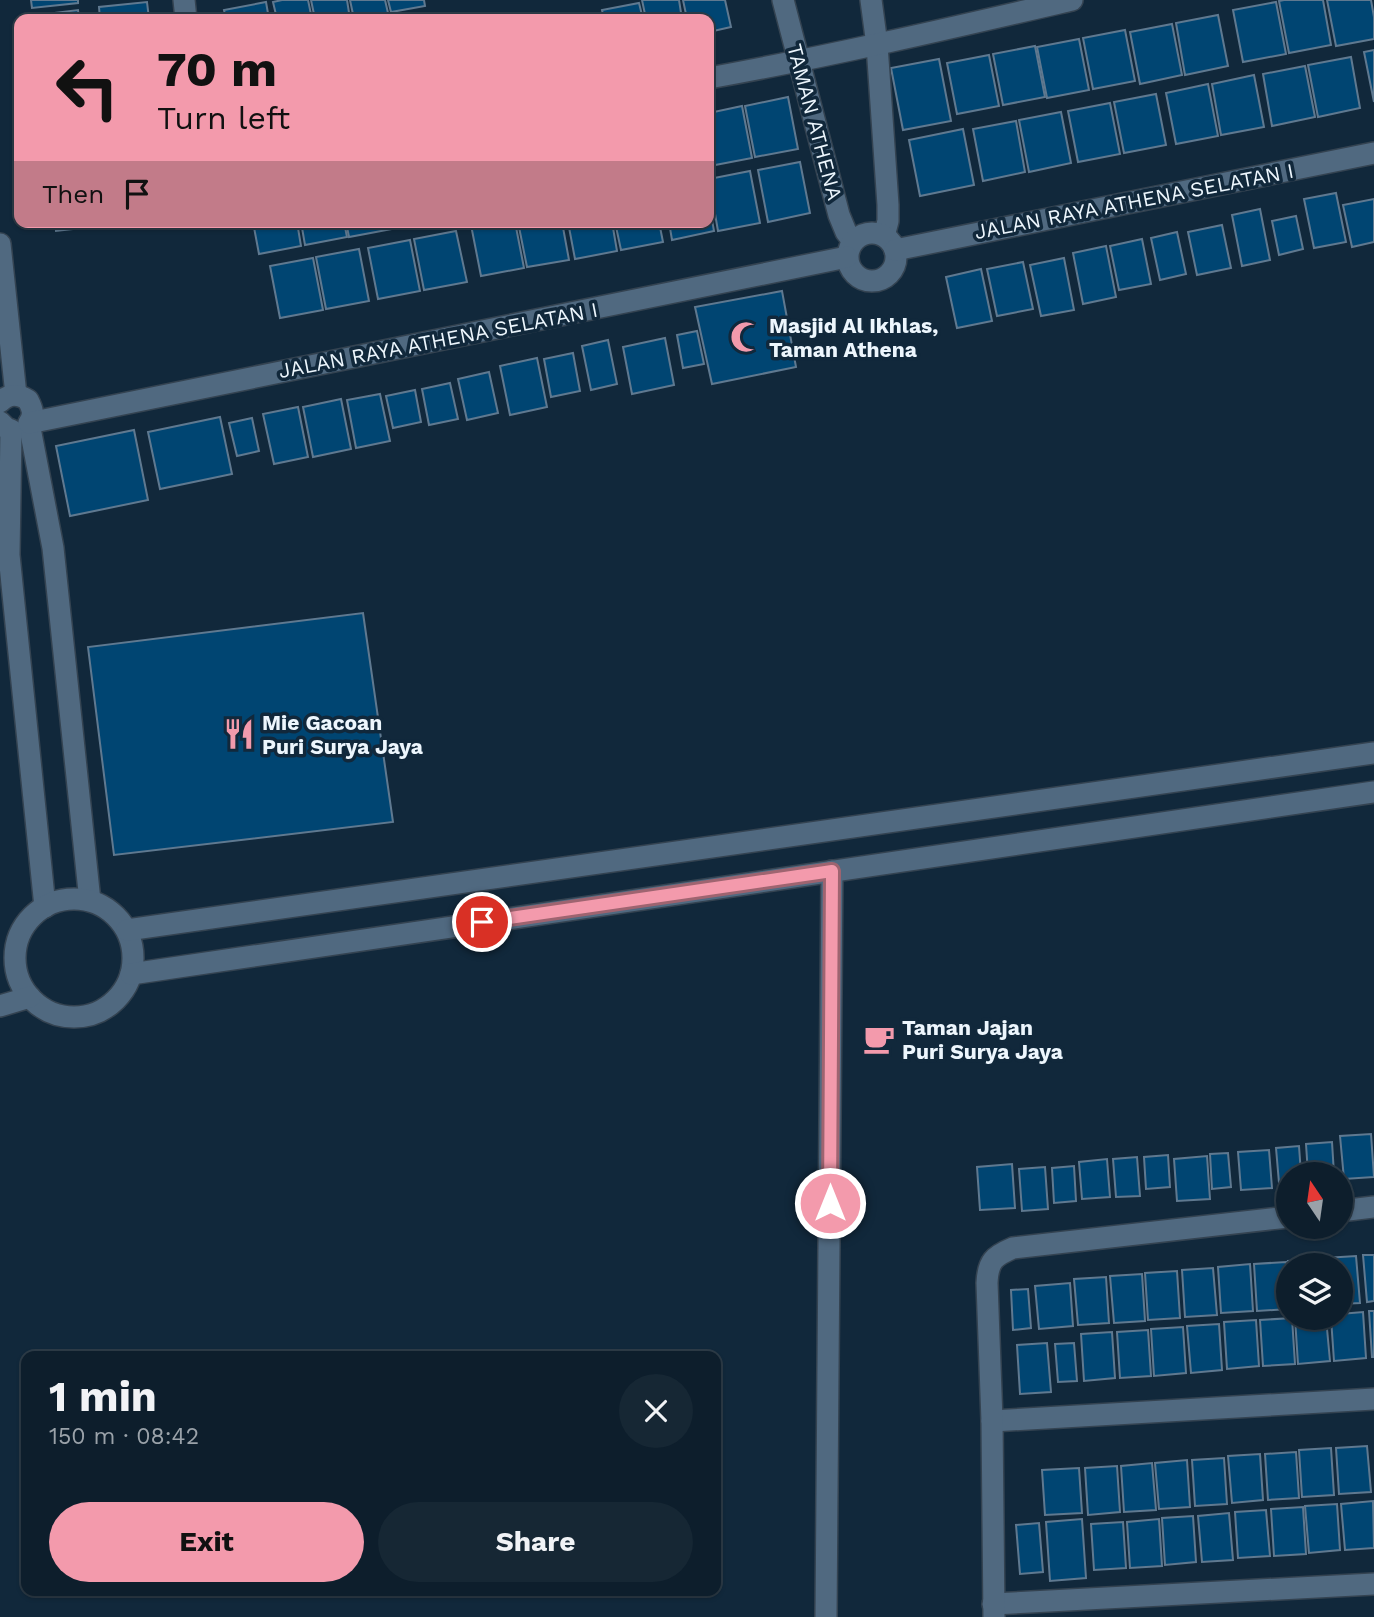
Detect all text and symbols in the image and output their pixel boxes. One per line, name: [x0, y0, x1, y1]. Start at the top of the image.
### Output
text: 70 m: [157, 40, 277, 98]
street label: TAMAN ATHENA: [782, 41, 848, 203]
icon: left: [42, 42, 133, 133]
text: Turn left: [157, 99, 290, 137]
street label: JALAN RAYA ATHENA SELATAN I: [972, 158, 1296, 244]
icon: arrive: [118, 175, 156, 213]
text: Then: [42, 179, 104, 209]
street label: JALAN RAYA ATHENA SELATAN I: [276, 297, 600, 383]
place label: Masjid Al Ikhlas, Taman Athena: [769, 313, 938, 362]
mosque icon: Masjid Al Ikhlas, Taman Athena: [729, 320, 763, 354]
place label: Mie Gacoan Puri Surya Jaya: [262, 710, 424, 759]
restaurant icon: Mie Gacoan Puri Surya Jaya: [222, 717, 256, 751]
pin: [452, 892, 512, 952]
icon: arrive: [463, 903, 501, 941]
place label: Taman Jajan Puri Surya Jaya: [902, 1015, 1064, 1064]
cafe icon: Taman Jajan Puri Surya Jaya: [862, 1022, 896, 1056]
north arrow: [1276, 1162, 1353, 1239]
map controls: [1276, 1162, 1353, 1330]
position arrow: [793, 1166, 867, 1240]
button: layers: [1276, 1253, 1353, 1330]
text: 1 min: [49, 1372, 157, 1421]
button: close: [619, 1374, 693, 1448]
text: 150 m · 08:42: [49, 1423, 199, 1450]
button: Exit: [49, 1502, 364, 1582]
button: Share: [378, 1502, 693, 1582]

